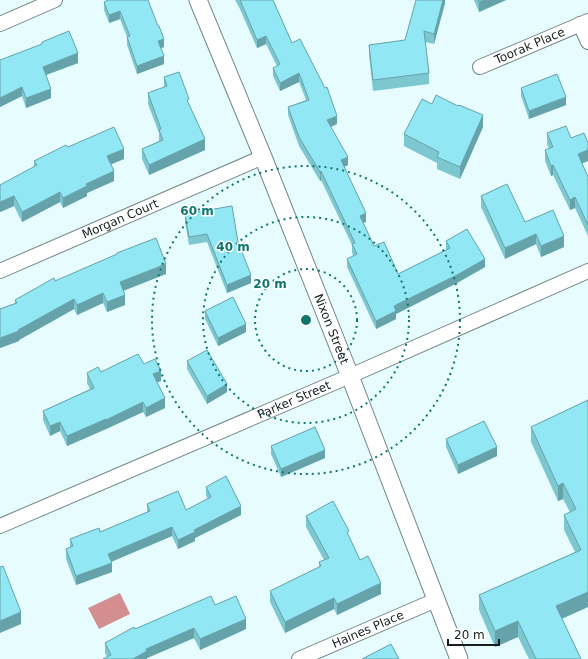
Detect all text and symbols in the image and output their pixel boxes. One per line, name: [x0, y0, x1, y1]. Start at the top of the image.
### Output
street label: Toorak Place: [492, 25, 567, 67]
street label: Morgan Court: [80, 196, 161, 242]
text: 60 m: [180, 204, 214, 218]
text: 40 m: [216, 240, 250, 254]
text: 20 m: [253, 277, 287, 291]
street label: Nixon Street: [311, 292, 352, 366]
centre of rings: [299, 313, 313, 327]
street label: Parker Street: [255, 378, 333, 422]
street label: Haines Place: [330, 608, 406, 651]
scale bar: [448, 621, 499, 647]
text: 20 m: [454, 628, 485, 642]

